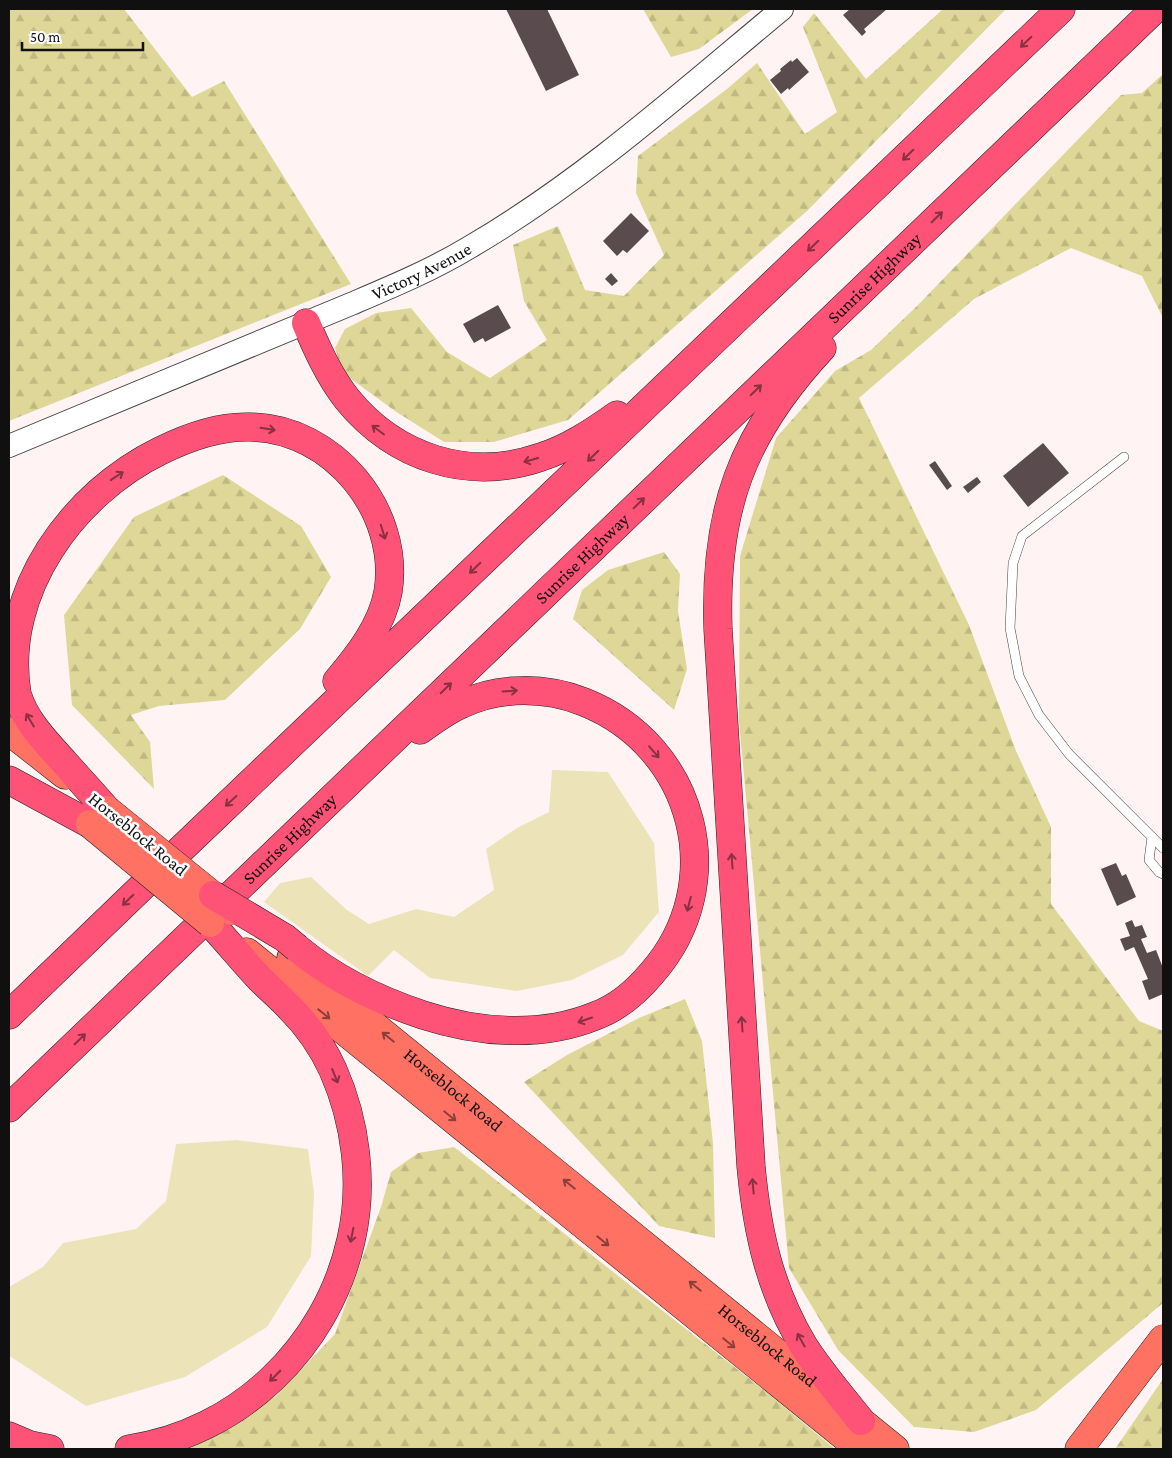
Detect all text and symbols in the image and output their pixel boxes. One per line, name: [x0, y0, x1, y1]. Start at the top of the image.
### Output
scale bar: [22, 20, 144, 52]
text: 50 m: [30, 29, 60, 45]
one-way arrow: [1020, 36, 1032, 48]
one-way arrow: [902, 149, 915, 161]
one-way arrow: [930, 211, 943, 223]
street label: Sunrise Highway: [824, 228, 926, 327]
street label: Victory Avenue: [369, 239, 475, 304]
one-way arrow: [806, 240, 819, 252]
one-way arrow: [750, 384, 762, 396]
one-way arrow: [260, 424, 276, 434]
one-way arrow: [372, 424, 385, 435]
one-way arrow: [586, 450, 599, 462]
one-way arrow: [524, 456, 540, 465]
one-way arrow: [110, 471, 124, 481]
one-way arrow: [633, 497, 645, 509]
street label: Sunrise Highway: [531, 509, 633, 608]
one-way arrow: [378, 523, 388, 539]
one-way arrow: [469, 562, 482, 574]
one-way arrow: [440, 682, 452, 694]
one-way arrow: [502, 687, 518, 696]
one-way arrow: [24, 714, 34, 728]
one-way arrow: [649, 745, 660, 758]
street label: Horseblock Road: [85, 788, 192, 880]
street label: Sunrise Highway: [239, 789, 341, 888]
one-way arrow: [225, 795, 237, 807]
one-way arrow: [728, 854, 737, 870]
one-way arrow: [122, 894, 134, 906]
one-way arrow: [684, 896, 693, 912]
one-way arrow: [317, 1009, 330, 1020]
one-way arrow: [577, 1016, 593, 1025]
one-way arrow: [738, 1016, 747, 1032]
one-way arrow: [382, 1032, 395, 1043]
one-way arrow: [74, 1033, 87, 1045]
street label: Horseblock Road: [400, 1044, 507, 1136]
one-way arrow: [331, 1068, 340, 1083]
one-way arrow: [443, 1111, 456, 1122]
one-way arrow: [562, 1178, 575, 1189]
one-way arrow: [748, 1178, 758, 1194]
one-way arrow: [346, 1227, 356, 1243]
one-way arrow: [596, 1235, 609, 1246]
one-way arrow: [688, 1281, 701, 1292]
street label: Horseblock Road: [714, 1299, 821, 1391]
one-way arrow: [796, 1332, 806, 1347]
one-way arrow: [722, 1338, 735, 1349]
one-way arrow: [269, 1370, 282, 1382]

